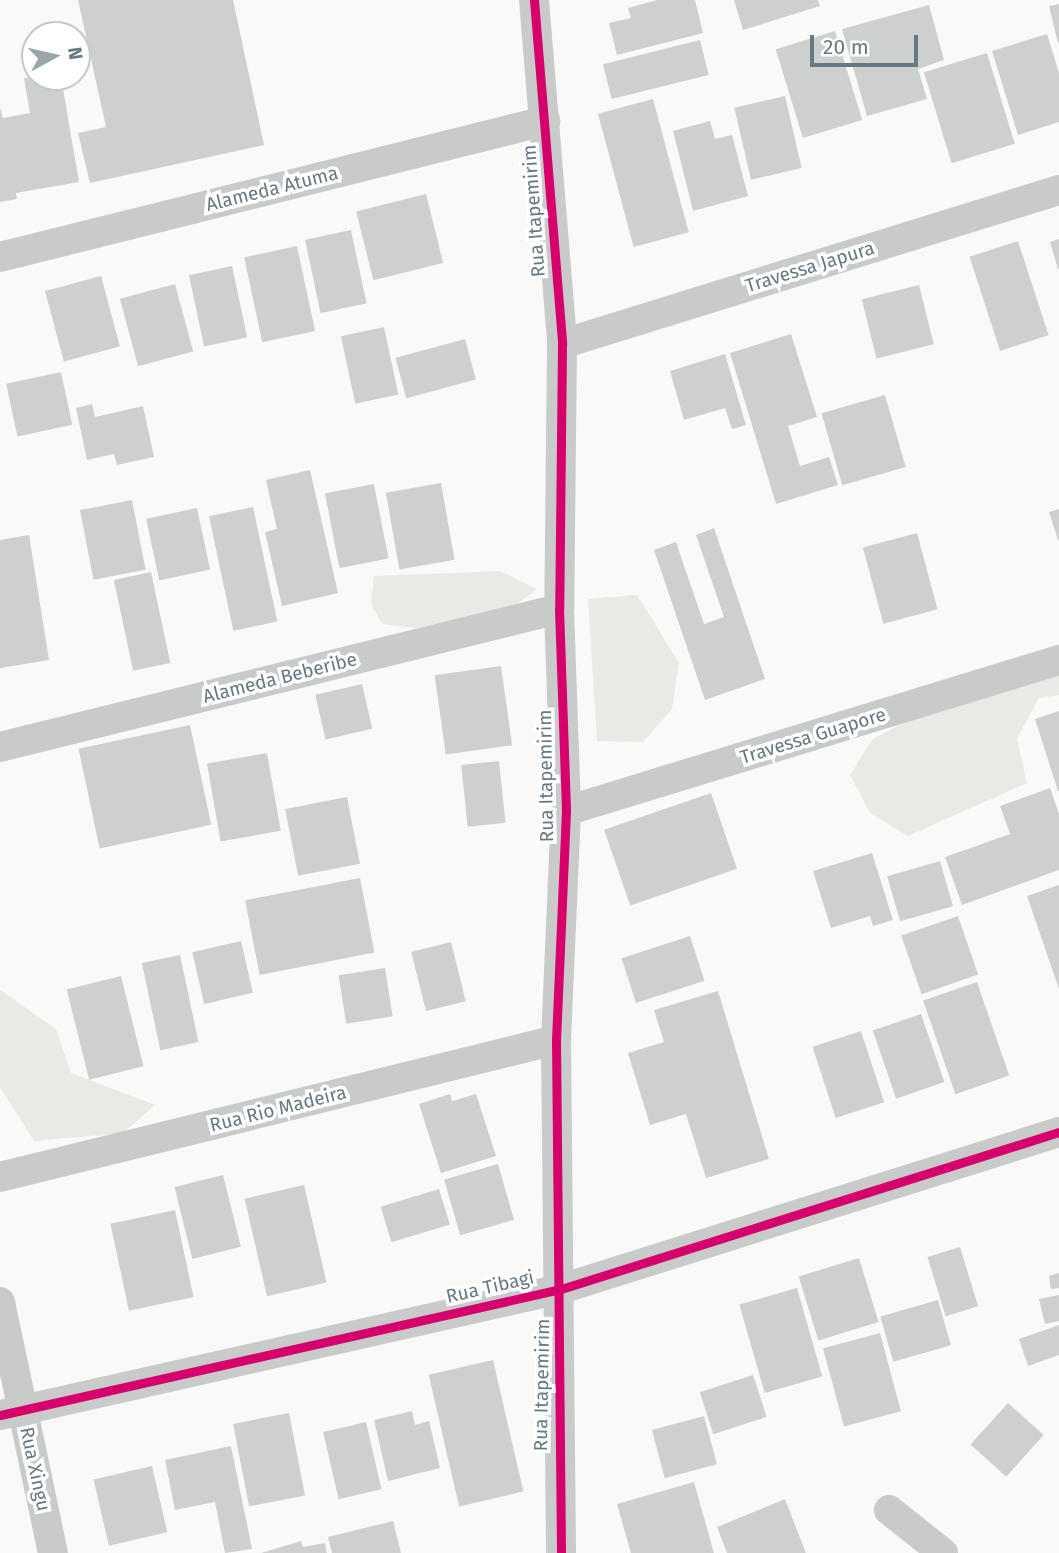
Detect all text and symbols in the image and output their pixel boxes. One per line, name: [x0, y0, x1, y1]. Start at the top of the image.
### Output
north arrow: [21, 21, 91, 91]
scale bar: [814, 21, 922, 65]
text: 20 m: [823, 34, 869, 60]
text: N: [63, 45, 88, 61]
street label: Rua Itapemirim: [518, 144, 550, 278]
street label: Alameda Atuma: [204, 162, 340, 216]
street label: Travessa Japura: [743, 237, 877, 297]
street label: Alameda Beberibe: [201, 648, 359, 708]
street label: Travessa Guapore: [737, 703, 889, 769]
street label: Rua Itapemirim: [533, 709, 559, 843]
street label: Rua Rio Madeira: [207, 1081, 349, 1137]
street label: Rua Tibagi: [444, 1266, 536, 1308]
street label: Rua Itapemirim: [529, 1318, 555, 1452]
street label: Rua Xingu: [15, 1425, 55, 1513]

